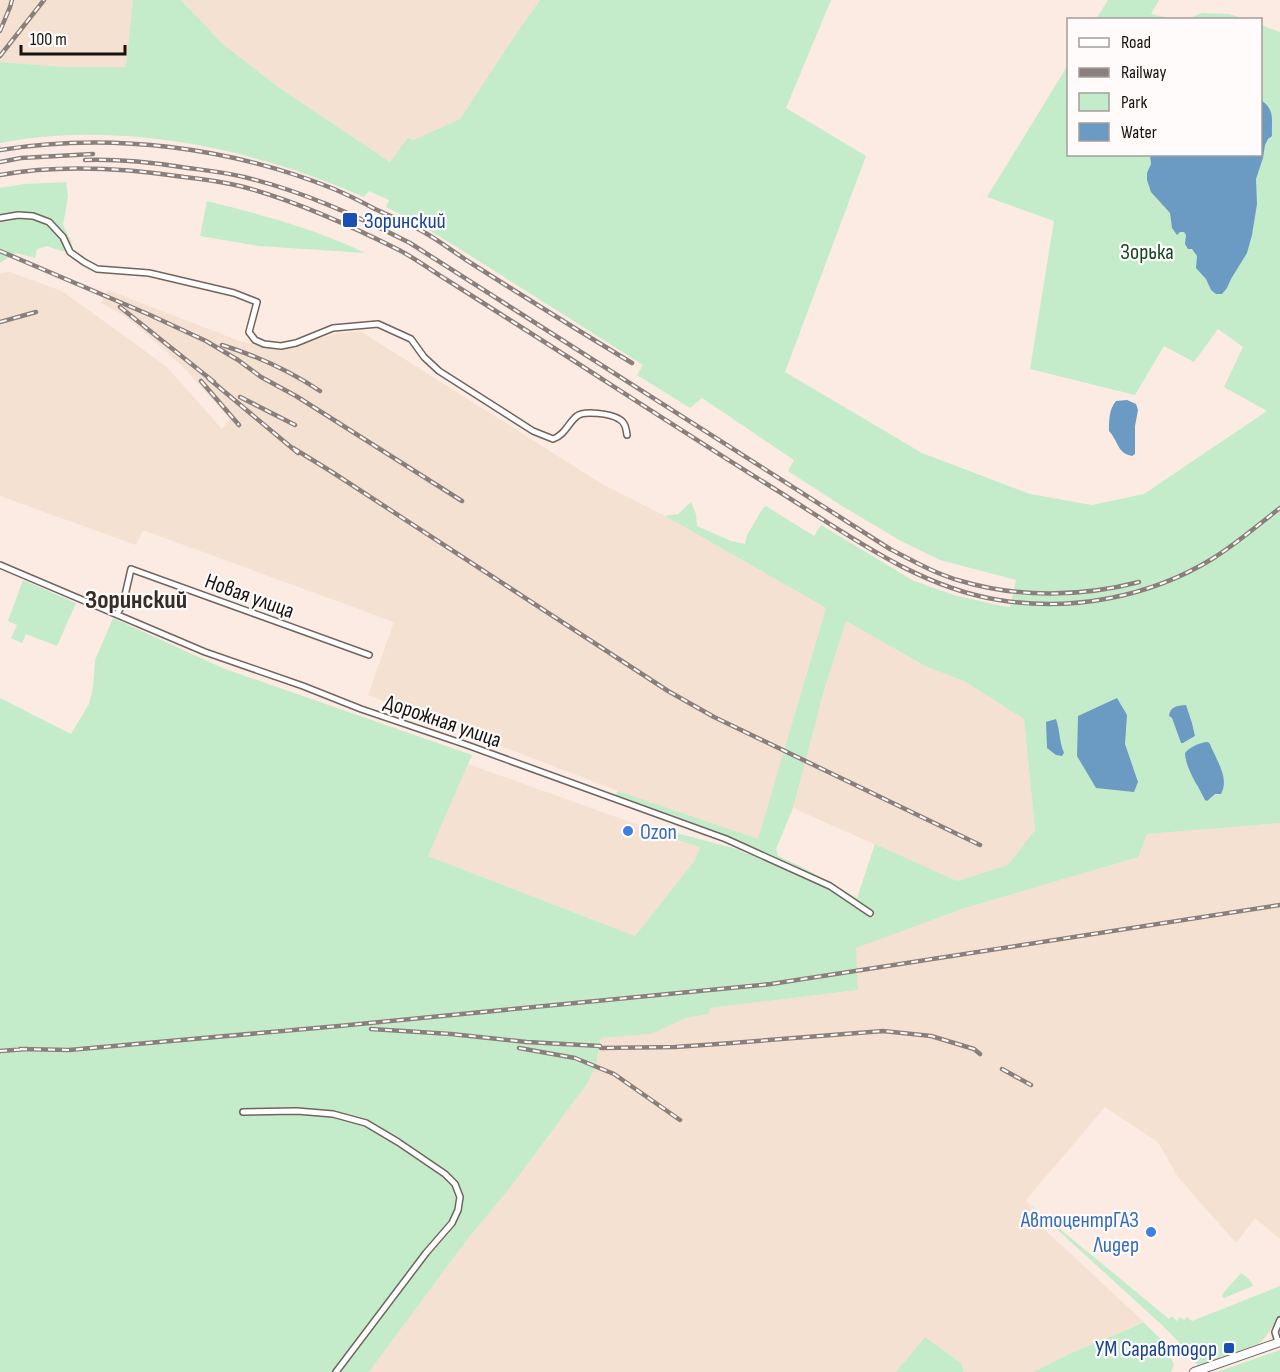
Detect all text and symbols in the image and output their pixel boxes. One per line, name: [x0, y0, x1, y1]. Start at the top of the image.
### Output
scale bar: [21, 18, 124, 56]
legend: [1067, 18, 1262, 156]
text: 100 m: [30, 29, 67, 50]
text: Road: [1121, 32, 1151, 53]
text: Railway: [1121, 62, 1166, 83]
text: Park: [1121, 92, 1147, 113]
text: Water: [1121, 122, 1157, 143]
place label: Зоринский: [364, 208, 446, 235]
marker: Зоринский: [341, 211, 359, 229]
park label: Зорька: [1120, 239, 1174, 266]
street label: Новая улица: [201, 568, 298, 625]
district label: Зоринский: [85, 585, 187, 616]
street label: Дорожная улица: [380, 689, 505, 754]
place label: Ozon: [640, 819, 677, 846]
marker: Ozon: [621, 824, 635, 838]
place label: АвтоцентрГАЗ Лидер: [1020, 1207, 1139, 1259]
marker: АвтоцентрГАЗ Лидер: [1144, 1225, 1158, 1239]
place label: УМ Саравтодор: [1095, 1336, 1217, 1363]
marker: УМ Саравтодор: [1222, 1341, 1236, 1355]

